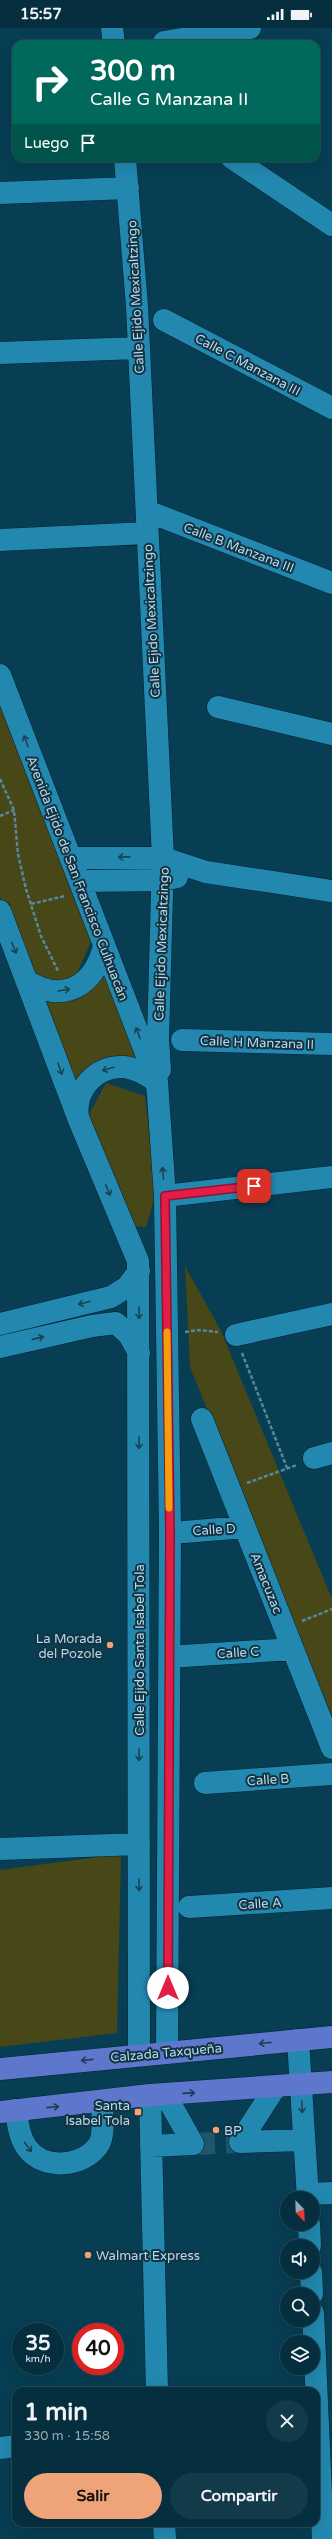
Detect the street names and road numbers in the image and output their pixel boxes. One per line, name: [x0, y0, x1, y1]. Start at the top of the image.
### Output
street label: Calle Ejido Mexicaltzingo: [124, 220, 148, 374]
street label: Calle C Manzana III: [192, 330, 303, 399]
street label: Calle B Manzana III: [181, 519, 296, 576]
street label: Calle Ejido Mexicaltzingo: [140, 544, 164, 698]
street label: Avenida Ejido de San Francisco Culhuacán: [23, 754, 131, 1003]
street label: Calle Ejido Mexicaltzingo: [151, 867, 173, 1021]
street label: Calle H Manzana II: [200, 1033, 314, 1053]
street label: Calle D: [192, 1520, 236, 1539]
street label: Amacuzac: [247, 1551, 286, 1616]
street label: Calle Ejido Santa Isabel Tola: [132, 1564, 148, 1736]
street label: Calle C: [216, 1644, 260, 1662]
street label: Calle B: [246, 1771, 290, 1789]
street label: Calle A: [238, 1894, 282, 1913]
street label: Calzada Taxqueña: [110, 2040, 223, 2066]

